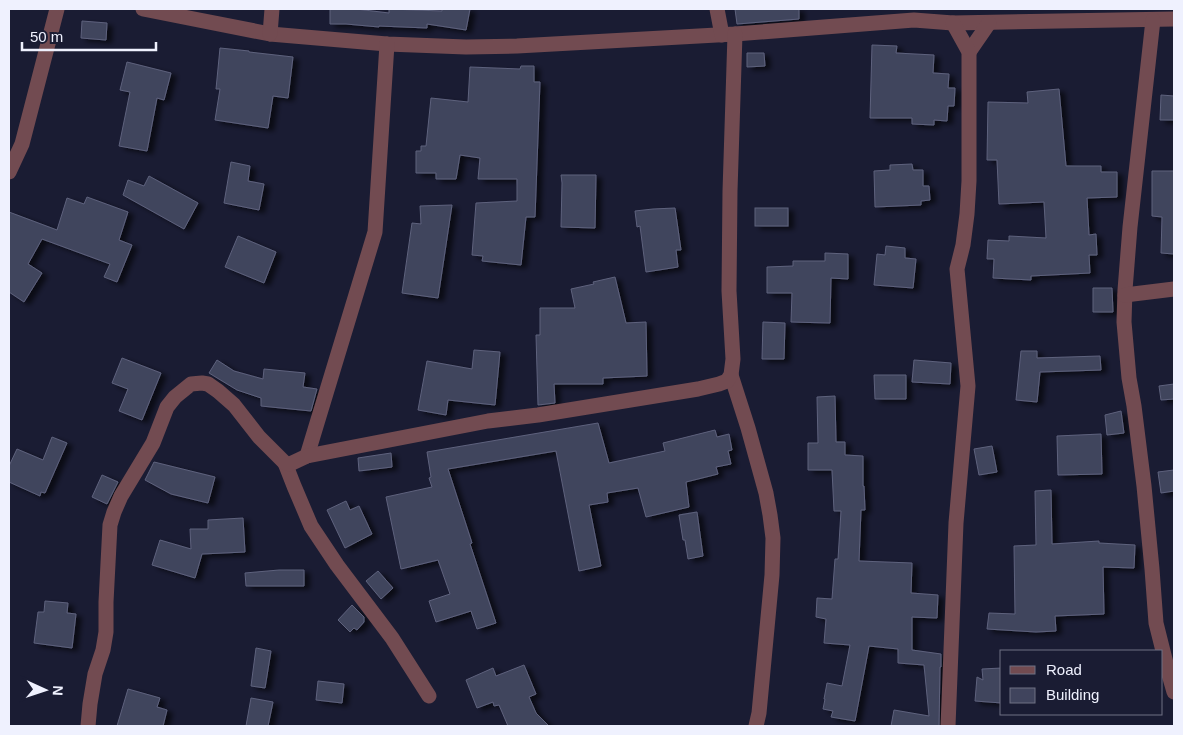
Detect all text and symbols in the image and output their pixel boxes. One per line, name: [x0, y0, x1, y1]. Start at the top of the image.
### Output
scale bar: [22, 20, 156, 52]
text: 50 m: [30, 28, 63, 45]
legend: [1000, 650, 1163, 715]
text: Road: [1046, 661, 1082, 678]
north arrow: [20, 665, 70, 715]
text: N: [50, 685, 66, 696]
text: Building: [1046, 686, 1099, 703]

